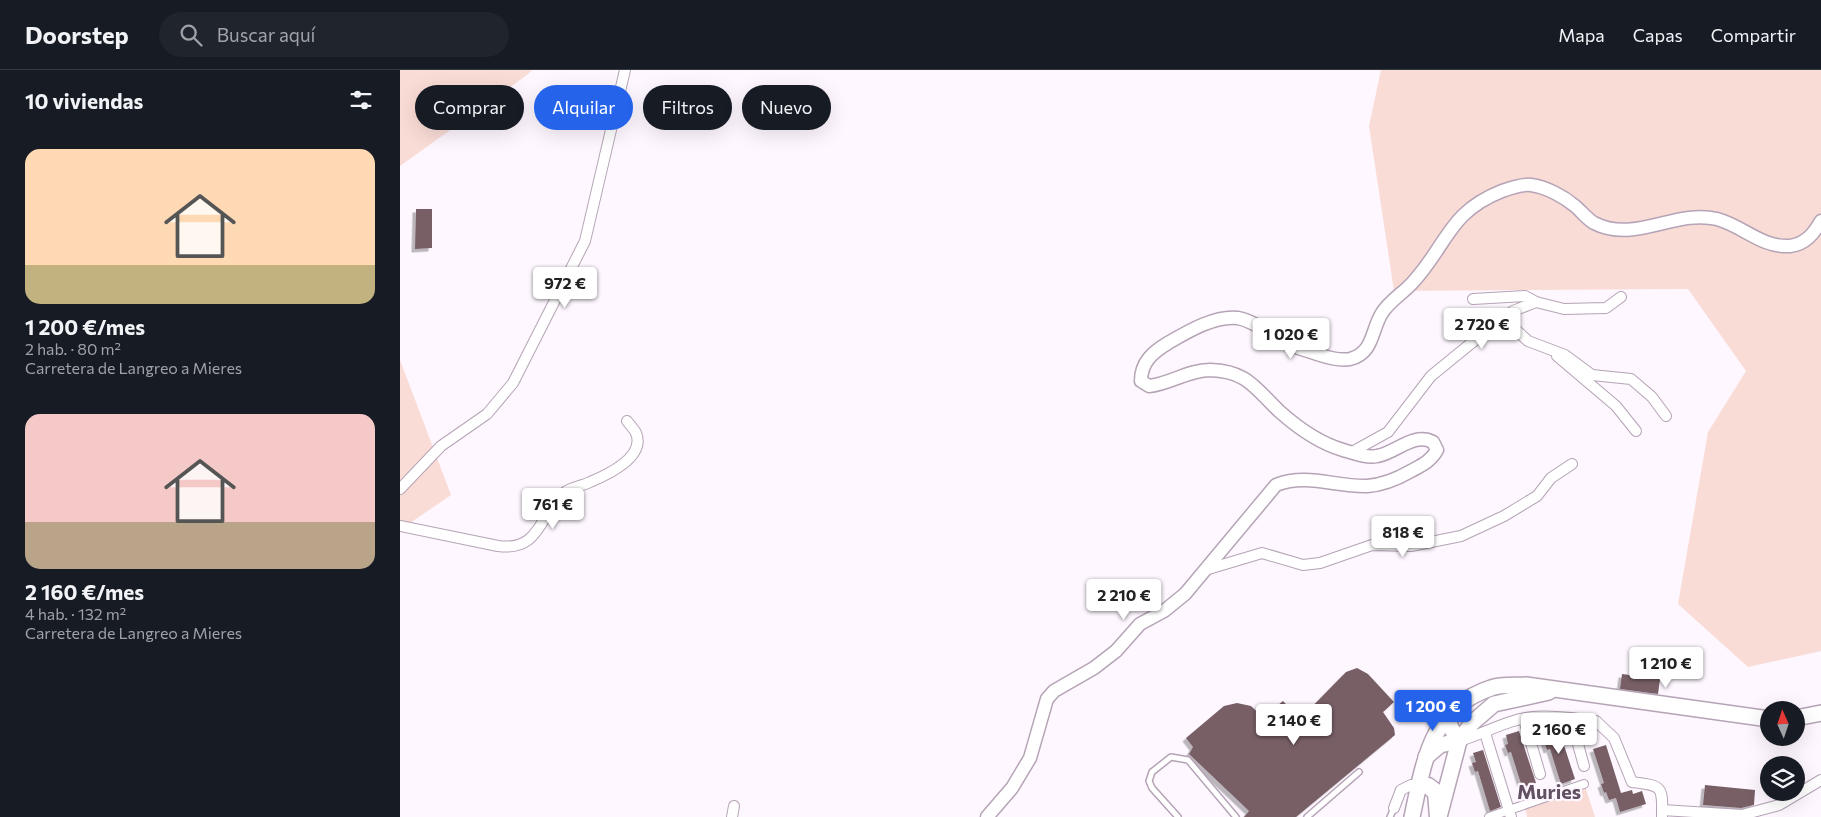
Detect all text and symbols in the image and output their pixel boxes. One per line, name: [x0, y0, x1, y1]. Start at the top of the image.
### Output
search box: [159, 12, 509, 57]
text: Doorstep: [25, 20, 129, 49]
icon: search: [177, 21, 205, 49]
text: Buscar aquí: [217, 23, 315, 46]
text: Mapa: [1558, 24, 1605, 46]
text: Capas: [1633, 24, 1683, 46]
text: Compartir: [1711, 24, 1796, 46]
chip: Comprar: [415, 85, 524, 130]
chip: Alquilar: [534, 85, 633, 130]
chip: Filtros: [643, 85, 732, 130]
chip: Nuevo: [742, 85, 831, 130]
icon: filters: [347, 86, 375, 114]
text: 10 viviendas: [25, 88, 143, 113]
icon: home: [155, 181, 245, 271]
pin: 972 €: [530, 266, 600, 309]
text: 972 €: [544, 273, 586, 292]
pin: 2 720 €: [1436, 308, 1528, 350]
text: 1 200 €/mes: [25, 314, 145, 339]
text: 2 720 €: [1455, 314, 1509, 333]
pin: 1 020 €: [1245, 318, 1337, 360]
text: 1 020 €: [1264, 324, 1318, 343]
text: 2 hab. · 80 m²: [25, 339, 121, 358]
text: Carretera de Langreo a Mieres: [25, 358, 242, 377]
icon: home: [155, 446, 245, 536]
pin: 761 €: [518, 488, 588, 530]
text: 761 €: [533, 494, 573, 513]
pin: 818 €: [1368, 516, 1438, 558]
text: 818 €: [1382, 522, 1424, 541]
pin: 2 210 €: [1078, 578, 1170, 621]
text: 2 160 €/mes: [25, 579, 144, 604]
text: 2 210 €: [1097, 585, 1151, 604]
text: 4 hab. · 132 m²: [25, 604, 126, 623]
text: Carretera de Langreo a Mieres: [25, 623, 242, 642]
pin: 1 210 €: [1620, 646, 1712, 689]
text: 1 210 €: [1640, 653, 1692, 672]
pin: 1 200 €: [1387, 690, 1479, 732]
text: 1 200 €: [1406, 696, 1460, 715]
north arrow: [1760, 701, 1805, 746]
map controls: [1760, 701, 1805, 801]
pin: 2 140 €: [1248, 704, 1340, 746]
text: 2 140 €: [1267, 710, 1321, 729]
pin: 2 160 €: [1513, 712, 1605, 755]
text: 2 160 €: [1532, 719, 1586, 738]
button: layers: [1760, 756, 1805, 801]
district label: Muries: [1517, 779, 1581, 803]

